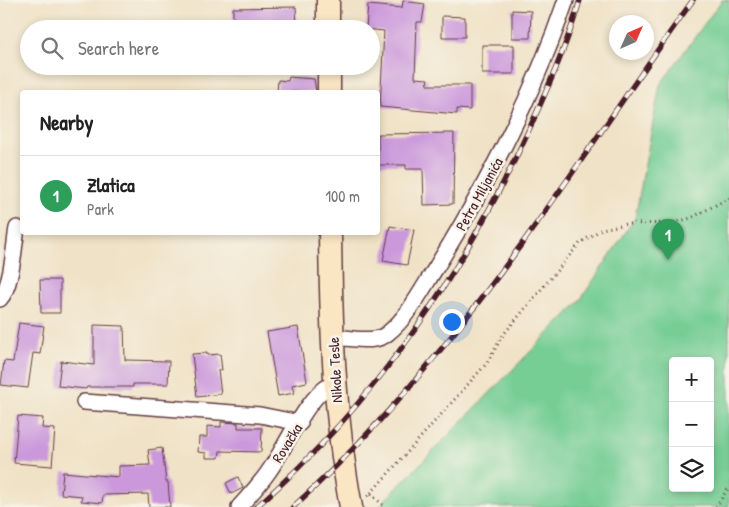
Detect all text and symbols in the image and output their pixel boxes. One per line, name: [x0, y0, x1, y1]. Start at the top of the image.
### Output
north arrow: [609, 15, 654, 60]
search box: [20, 20, 380, 75]
icon: search: [38, 34, 66, 62]
text: Search here: [78, 35, 159, 61]
text: Nearby: [40, 108, 93, 137]
street label: Petra Miljanića: [450, 153, 508, 235]
text: Zlatica: [87, 172, 135, 198]
text: 1: [53, 185, 59, 207]
text: 100 m: [325, 185, 360, 207]
text: Park: [87, 198, 114, 220]
pin: 1: [652, 219, 684, 260]
your location: [439, 309, 465, 335]
street label: Nikole Tesle: [323, 337, 347, 403]
map controls: [669, 357, 714, 492]
button: +: [669, 357, 714, 402]
button: −: [669, 402, 714, 447]
street label: Rovačka: [267, 419, 307, 467]
button: layers: [669, 447, 714, 492]

